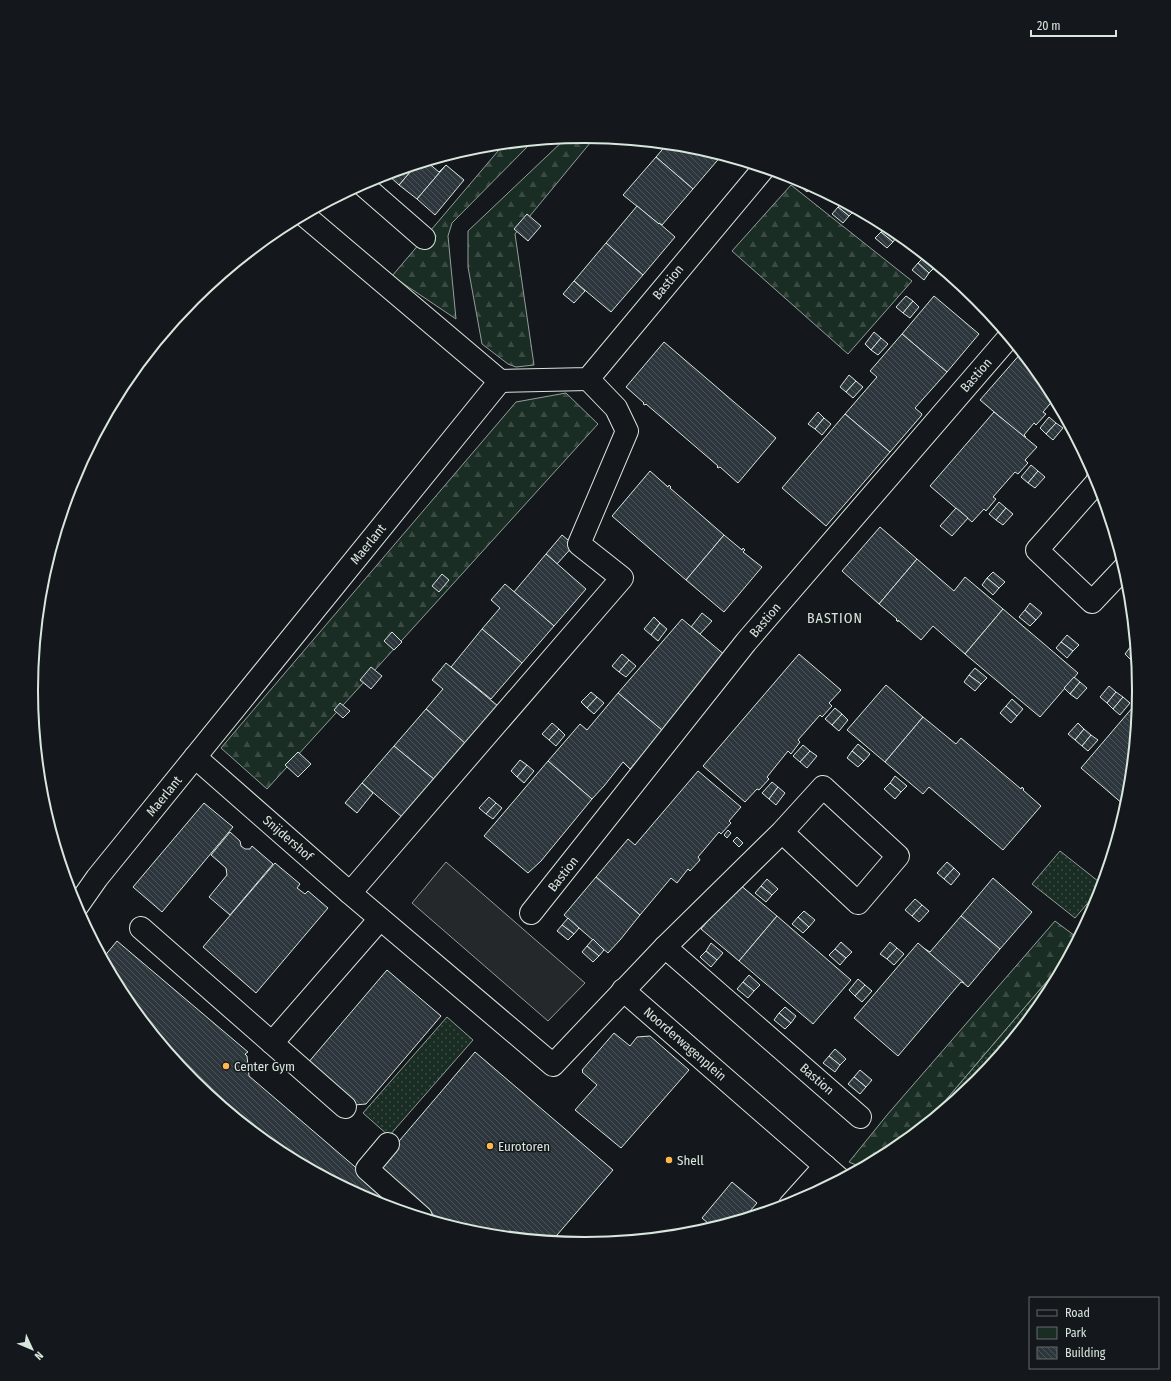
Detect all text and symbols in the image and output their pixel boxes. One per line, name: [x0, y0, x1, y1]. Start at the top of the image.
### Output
scale bar: [1031, 12, 1116, 38]
text: 20 m: [1037, 19, 1061, 33]
street label: Bastion: [650, 262, 686, 302]
street label: Bastion: [957, 355, 995, 395]
street label: Maerlant: [347, 520, 389, 567]
street label: Bastion: [746, 600, 784, 640]
district label: BASTION: [807, 610, 863, 627]
street label: Maerlant: [143, 772, 185, 819]
street label: Snijdershof: [260, 812, 317, 864]
street label: Bastion: [545, 854, 581, 894]
street label: Noorderwagenplein: [641, 1004, 729, 1084]
place label: Center Gym: [234, 1059, 295, 1074]
street label: Bastion: [797, 1060, 837, 1098]
marker: Center Gym: [221, 1061, 231, 1071]
place label: Eurotoren: [498, 1139, 550, 1154]
marker: Eurotoren: [485, 1141, 495, 1151]
place label: Shell: [677, 1153, 704, 1168]
marker: Shell: [664, 1155, 674, 1165]
legend: [1029, 1297, 1159, 1369]
text: Road: [1065, 1306, 1090, 1320]
text: Park: [1065, 1326, 1087, 1340]
north arrow: [12, 1329, 52, 1369]
text: Building: [1065, 1346, 1106, 1360]
text: N: [32, 1349, 46, 1362]

